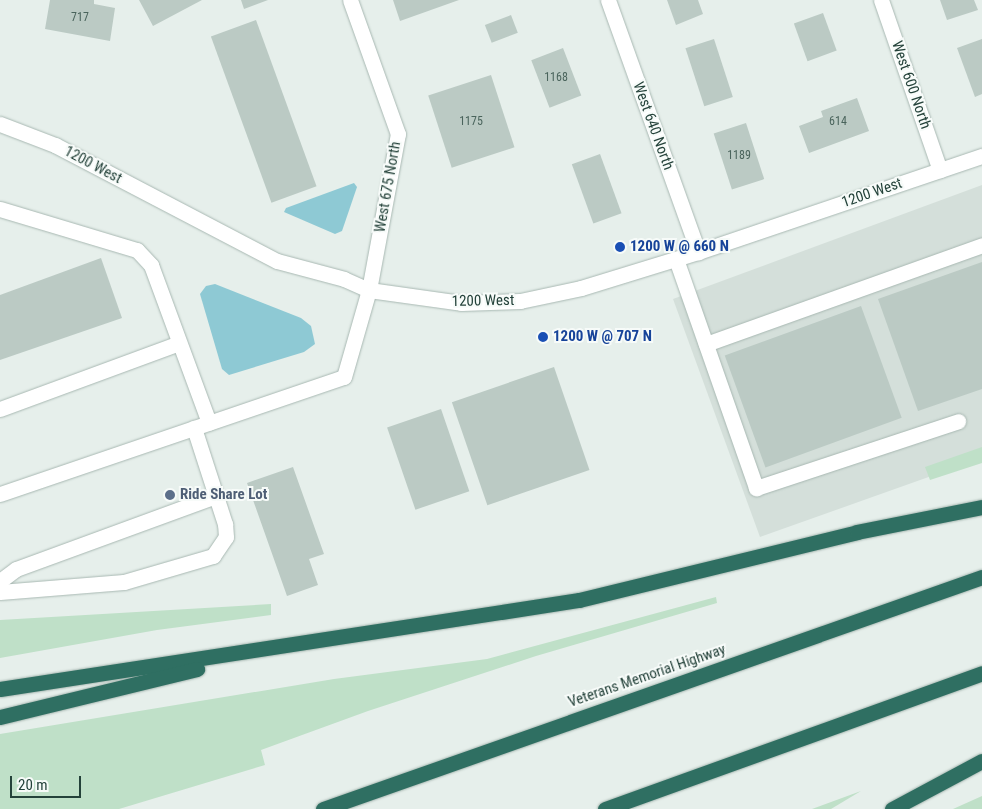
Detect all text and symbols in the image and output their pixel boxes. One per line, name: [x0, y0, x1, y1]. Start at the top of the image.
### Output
house number: 717: [71, 11, 89, 25]
street label: West 600 North: [888, 39, 934, 131]
house number: 1168: [544, 71, 568, 85]
street label: West 640 North: [629, 80, 677, 172]
house number: 1175: [459, 115, 483, 129]
house number: 614: [829, 115, 847, 129]
street label: West 675 North: [371, 140, 405, 234]
street label: 1200 West: [61, 142, 125, 188]
house number: 1189: [727, 149, 751, 163]
street label: 1200 West: [839, 174, 905, 212]
place label: 1200 W @ 660 N: [630, 238, 729, 256]
marker: 1200 W @ 660 N: [614, 241, 626, 253]
street label: 1200 West: [452, 291, 514, 311]
place label: 1200 W @ 707 N: [553, 328, 652, 346]
marker: 1200 W @ 707 N: [537, 331, 549, 343]
place label: Ride Share Lot: [180, 486, 267, 504]
marker: Ride Share Lot: [164, 489, 176, 501]
street label: Veterans Memorial Highway: [566, 641, 728, 711]
scale bar: [12, 766, 84, 798]
text: 20 m: [18, 776, 48, 794]

